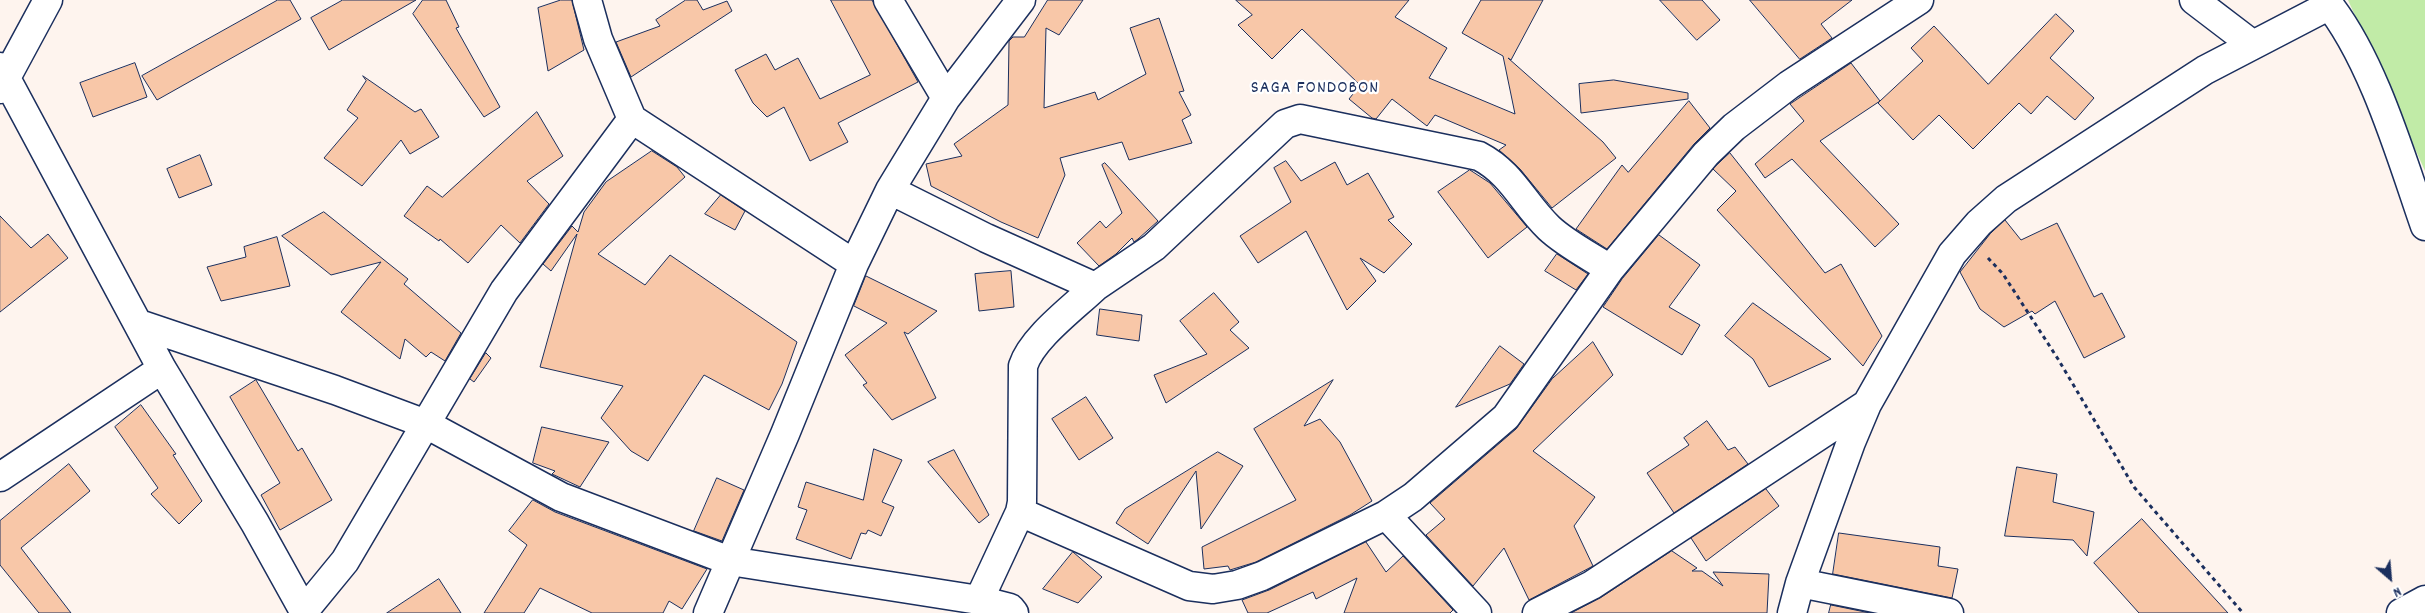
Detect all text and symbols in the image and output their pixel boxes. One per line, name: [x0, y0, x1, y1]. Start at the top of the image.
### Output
district label: SAGA FONDOBON: [1249, 79, 1381, 101]
north arrow: [2365, 553, 2415, 603]
text: N: [2389, 581, 2404, 602]

